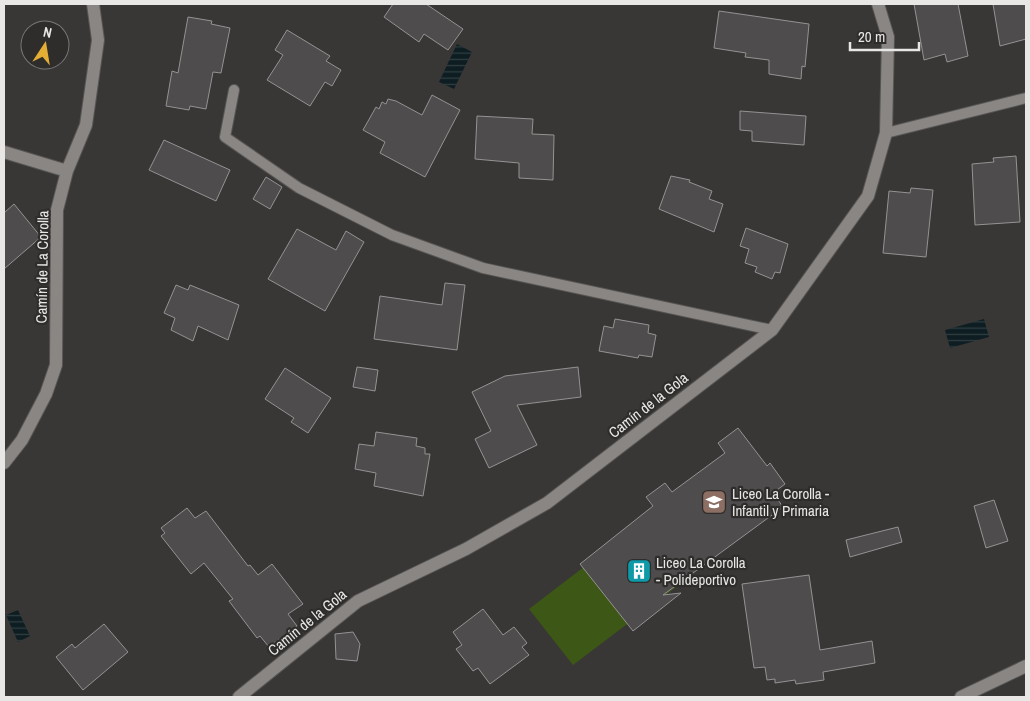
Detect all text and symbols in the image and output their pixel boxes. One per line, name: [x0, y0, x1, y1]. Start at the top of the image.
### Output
north arrow: [20, 20, 70, 70]
scale bar: [850, 20, 919, 52]
text: N: [42, 23, 54, 42]
text: 20 m: [858, 26, 885, 47]
street label: Camín de La Corolla: [31, 210, 53, 324]
street label: Camín de la Gola: [604, 367, 692, 443]
place label: Liceo La Corolla - Infantil y Primaria: [732, 483, 829, 521]
school or university icon: Liceo La Corolla - Infantil y Primaria: [701, 489, 727, 515]
place label: Liceo La Corolla - Polideportivo: [656, 552, 746, 590]
building icon: Liceo La Corolla - Polideportivo: [626, 558, 652, 584]
street label: Camín de la Gola: [263, 584, 351, 660]

